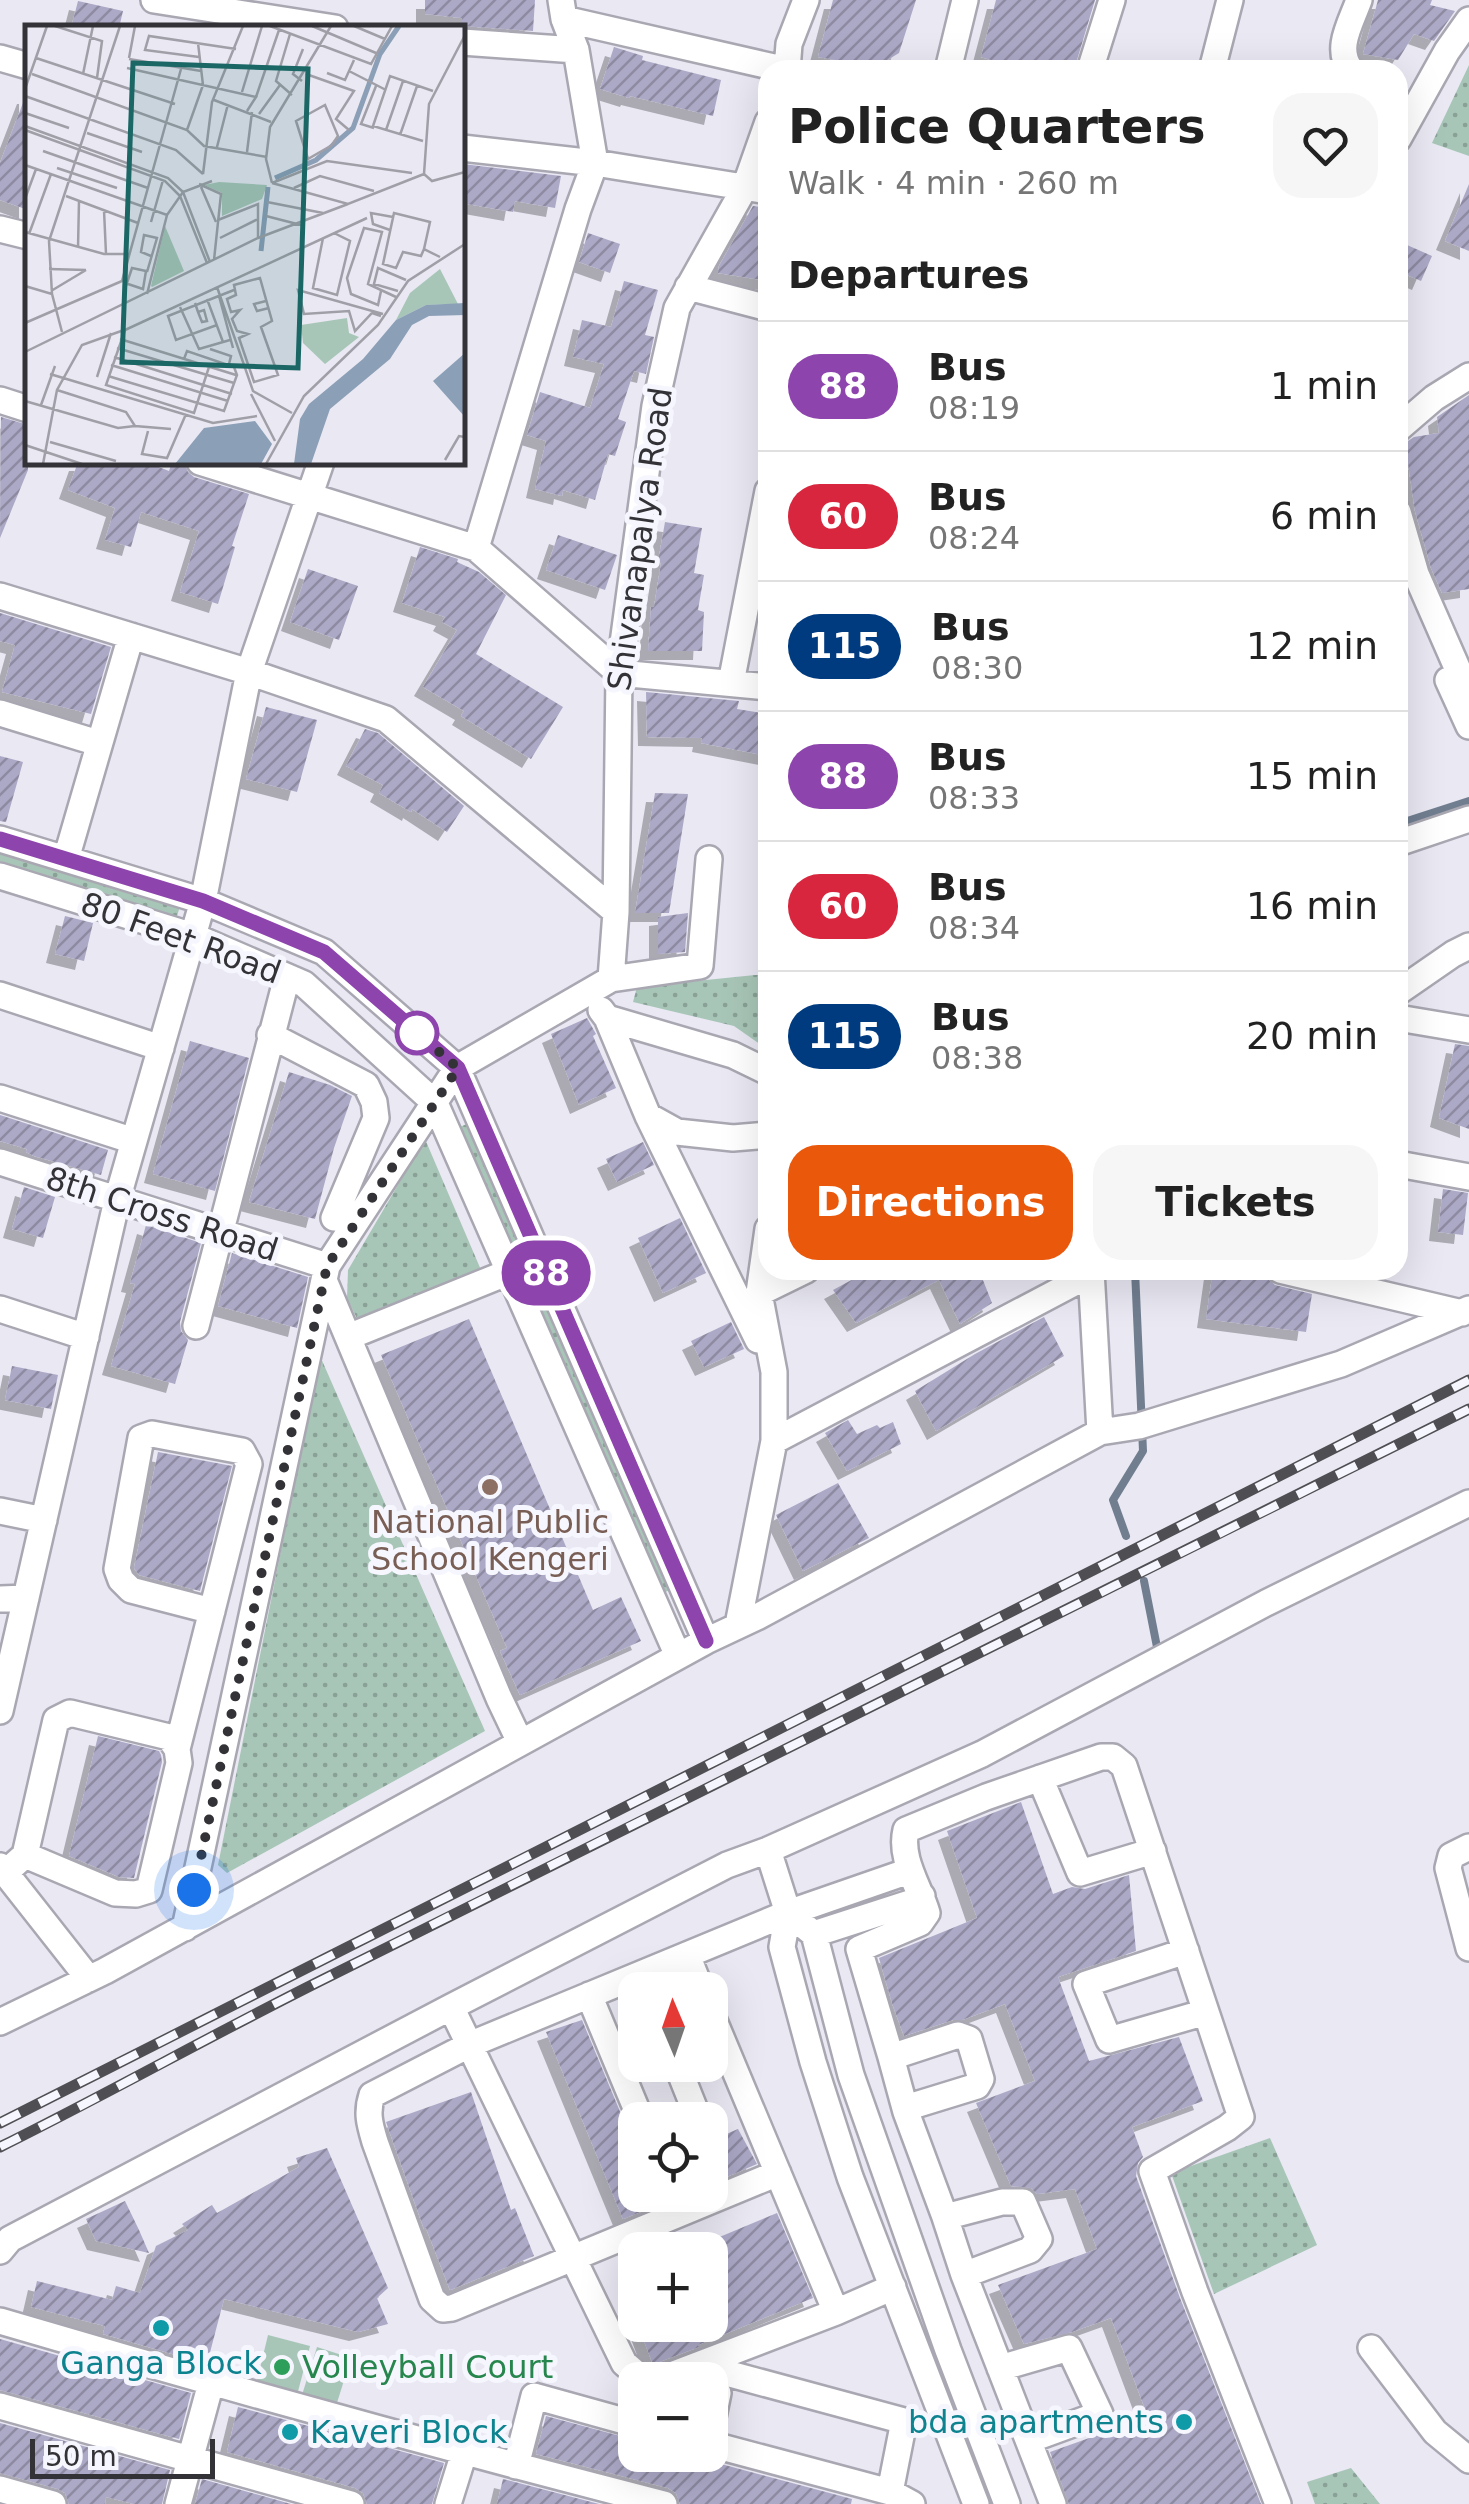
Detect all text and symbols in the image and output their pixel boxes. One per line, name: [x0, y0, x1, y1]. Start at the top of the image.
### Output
inset map: [25, 25, 465, 465]
button: heart: [1273, 93, 1378, 198]
text: Police Quarters: [788, 98, 1206, 154]
text: Walk · 4 min · 260 m: [788, 164, 1119, 202]
text: Departures: [788, 253, 1029, 297]
text: Bus: [928, 345, 1007, 389]
text: 1 min: [1270, 364, 1378, 408]
text: 88: [819, 366, 867, 406]
street label: Shivanapalya Road: [600, 385, 680, 693]
text: 08:19: [928, 389, 1020, 427]
text: Bus: [928, 475, 1007, 519]
text: 6 min: [1270, 494, 1378, 538]
text: 60: [819, 496, 867, 536]
text: 08:24: [928, 519, 1020, 557]
text: Bus: [931, 605, 1010, 649]
text: 12 min: [1246, 624, 1378, 668]
text: 115: [808, 626, 881, 666]
text: 08:30: [931, 649, 1023, 687]
text: Bus: [928, 735, 1007, 779]
text: 15 min: [1246, 754, 1378, 798]
text: 88: [819, 756, 867, 796]
text: 08:33: [928, 779, 1020, 817]
text: Bus: [928, 865, 1007, 909]
street label: 80 Feet Road: [76, 884, 286, 992]
text: 16 min: [1246, 884, 1378, 928]
text: 60: [819, 886, 867, 926]
text: 08:34: [928, 909, 1020, 947]
text: Bus: [931, 995, 1010, 1039]
unlabelled marker: [396, 1012, 438, 1054]
text: 20 min: [1246, 1014, 1378, 1058]
text: 115: [808, 1016, 881, 1056]
text: 08:38: [931, 1039, 1023, 1077]
button: Directions: [788, 1145, 1073, 1260]
button: Tickets: [1093, 1145, 1378, 1260]
street label: 8th Cross Road: [41, 1159, 283, 1269]
line badge: 88: [501, 1240, 591, 1306]
text: 88: [522, 1253, 570, 1293]
marker: National Public School Kengeri: [479, 1476, 501, 1498]
place label: National Public School Kengeri: [371, 1503, 609, 1578]
your location: [169, 1865, 219, 1915]
north arrow: [618, 1972, 728, 2082]
map controls: [618, 1972, 728, 2472]
button: locate: [618, 2102, 728, 2212]
button: +: [618, 2232, 728, 2342]
marker: Ganga Block: [150, 2317, 172, 2339]
place label: Ganga Block: [60, 2344, 262, 2382]
place label: Volleyball Court: [302, 2348, 553, 2386]
marker: Volleyball Court: [271, 2356, 293, 2378]
button: −: [618, 2362, 728, 2472]
place label: bda apartments: [908, 2403, 1164, 2441]
marker: bda apartments: [1173, 2411, 1195, 2433]
place label: Kaveri Block: [310, 2413, 508, 2451]
marker: Kaveri Block: [279, 2421, 301, 2443]
scale bar: [30, 2434, 215, 2478]
text: 50 m: [45, 2440, 117, 2473]

